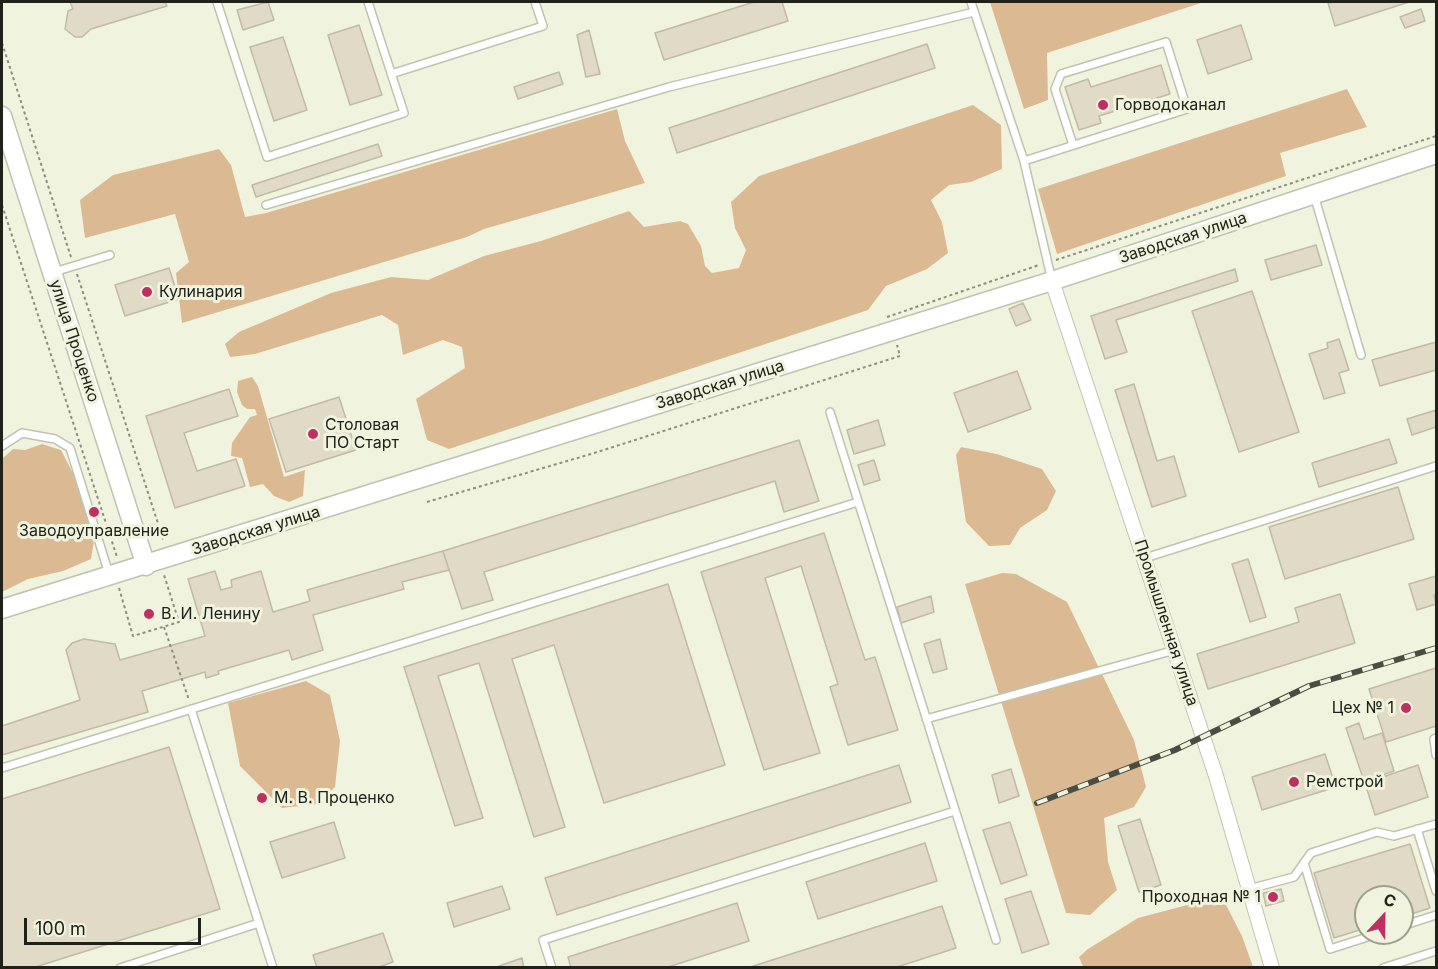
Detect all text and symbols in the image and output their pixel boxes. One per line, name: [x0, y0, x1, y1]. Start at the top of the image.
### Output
place label: Горводоканал: [1115, 95, 1226, 115]
marker: Горводоканал: [1096, 98, 1110, 112]
street label: Заводская улица: [1117, 208, 1249, 268]
street label: улица Проценко: [45, 277, 103, 405]
place label: Кулинария: [159, 282, 243, 302]
marker: Кулинария: [140, 285, 154, 299]
street label: Заводская улица: [654, 356, 786, 414]
place label: Столовая ПО Старт: [325, 415, 399, 453]
marker: Столовая ПО Старт: [306, 427, 320, 441]
street label: Заводская улица: [190, 502, 322, 560]
marker: Заводоуправление: [87, 505, 101, 519]
place label: Заводоуправление: [19, 521, 169, 541]
street label: Промышленная улица: [1130, 537, 1202, 709]
place label: В. И. Ленину: [161, 604, 260, 624]
marker: В. И. Ленину: [142, 607, 156, 621]
place label: Цех № 1: [1332, 698, 1394, 718]
marker: Цех № 1: [1399, 701, 1413, 715]
place label: Ремстрой: [1306, 772, 1383, 792]
marker: Ремстрой: [1287, 775, 1301, 789]
place label: М. В. Проценко: [274, 788, 395, 808]
marker: М. В. Проценко: [255, 791, 269, 805]
north arrow: [1354, 885, 1414, 945]
place label: Проходная № 1: [1142, 887, 1261, 907]
text: С: [1381, 889, 1399, 912]
marker: Проходная № 1: [1266, 890, 1280, 904]
scale bar: [27, 906, 204, 944]
text: 100 m: [35, 918, 86, 939]

